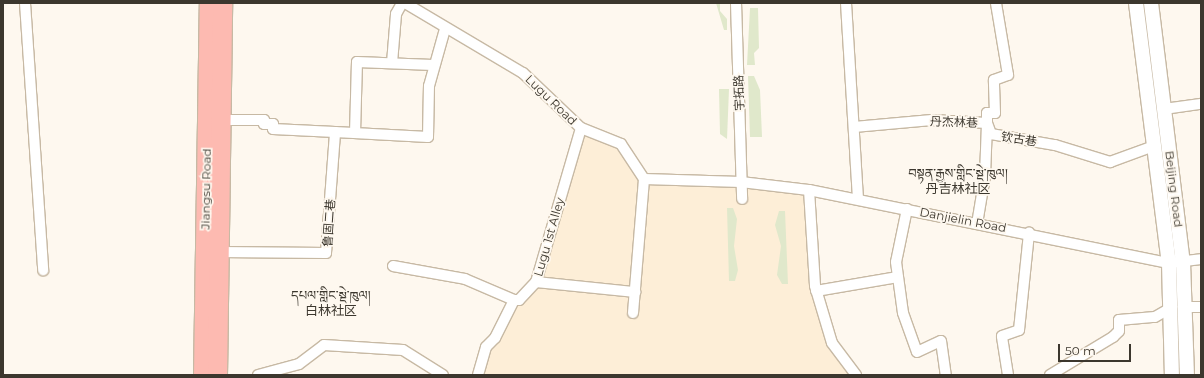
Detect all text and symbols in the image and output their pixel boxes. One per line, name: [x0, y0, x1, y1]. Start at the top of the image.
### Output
street label: Lugu Road: [522, 72, 580, 128]
street label: 宇拓路: [731, 75, 747, 111]
street label: 丹杰林巷: [930, 114, 978, 130]
street label: 钦古巷: [1000, 129, 1038, 149]
street label: Jiangsu Road: [198, 148, 214, 230]
street label: Beijing Road: [1162, 150, 1186, 228]
district label: བསྟན་རྒྱས་གླིང་སྡེ་ཁུལ། 丹吉林社区: [908, 166, 1008, 197]
street label: Lugu 1st Alley: [531, 196, 567, 278]
street label: 鲁固二巷: [320, 199, 338, 247]
street label: Danjielin Road: [918, 205, 1008, 235]
district label: དཔལ་གླིང་སྡེ་ཁུལ། 白林社区: [291, 288, 371, 319]
scale bar: [1060, 336, 1133, 362]
text: 50 m: [1065, 343, 1096, 358]

